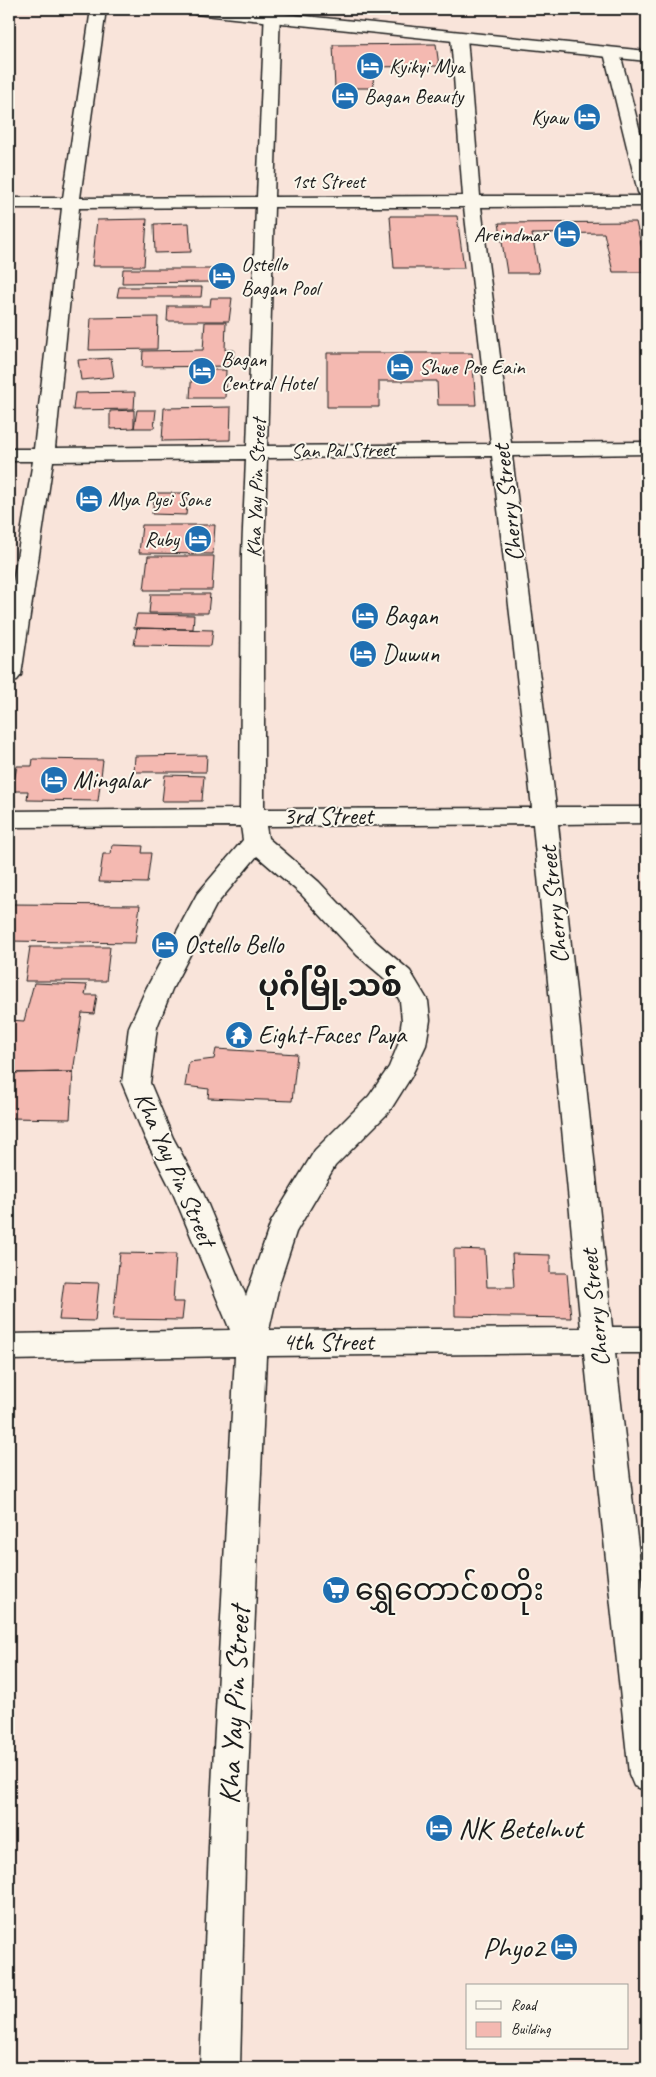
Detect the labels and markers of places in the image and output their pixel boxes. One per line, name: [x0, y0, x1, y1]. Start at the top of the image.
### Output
hotel icon: Kyikyi Mya: [355, 51, 385, 81]
place label: Kyikyi Mya: [389, 53, 467, 79]
hotel icon: Bagan Beauty: [330, 81, 360, 111]
place label: Bagan Beauty: [364, 83, 465, 109]
hotel icon: Kyaw: [572, 102, 602, 132]
place label: Kyaw: [531, 104, 570, 130]
hotel icon: Areindmar: [552, 219, 582, 249]
place label: Areindmar: [474, 221, 549, 247]
place label: Ostello Bagan Pool: [241, 251, 323, 301]
hotel icon: Ostello Bagan Pool: [207, 261, 237, 291]
place label: Bagan Central Hotel: [221, 346, 319, 396]
hotel icon: Shwe Poe Eain: [385, 352, 415, 382]
place label: Shwe Poe Eain: [419, 354, 525, 380]
hotel icon: Bagan Central Hotel: [187, 356, 217, 386]
hotel icon: Mya Pyei Sone: [74, 484, 104, 514]
place label: Mya Pyei Sone: [108, 486, 211, 512]
hotel icon: Ruby: [183, 524, 213, 554]
place label: Ruby: [144, 526, 181, 552]
place label: Bagan: [384, 600, 439, 632]
hotel icon: Bagan: [350, 601, 380, 631]
place label: Duwun: [382, 638, 440, 670]
hotel icon: Duwun: [348, 639, 378, 669]
place label: Mingalar: [73, 764, 153, 796]
hotel icon: Mingalar: [39, 765, 69, 795]
place label: Ostello Bello: [184, 929, 284, 961]
hotel icon: Ostello Bello: [150, 930, 180, 960]
place label: Eight-Faces Paya: [258, 1019, 408, 1051]
temple icon: Eight-Faces Paya: [224, 1020, 254, 1050]
place label: ရွှေတောင်စတိုး: [355, 1568, 544, 1615]
supermarket icon: ရွှေတောင်စတိုး: [321, 1575, 351, 1605]
place label: NK Betelnut: [458, 1809, 586, 1847]
hotel icon: NK Betelnut: [424, 1813, 454, 1843]
place label: Phyo2: [483, 1928, 547, 1966]
hotel icon: Phyo2: [549, 1932, 579, 1962]

